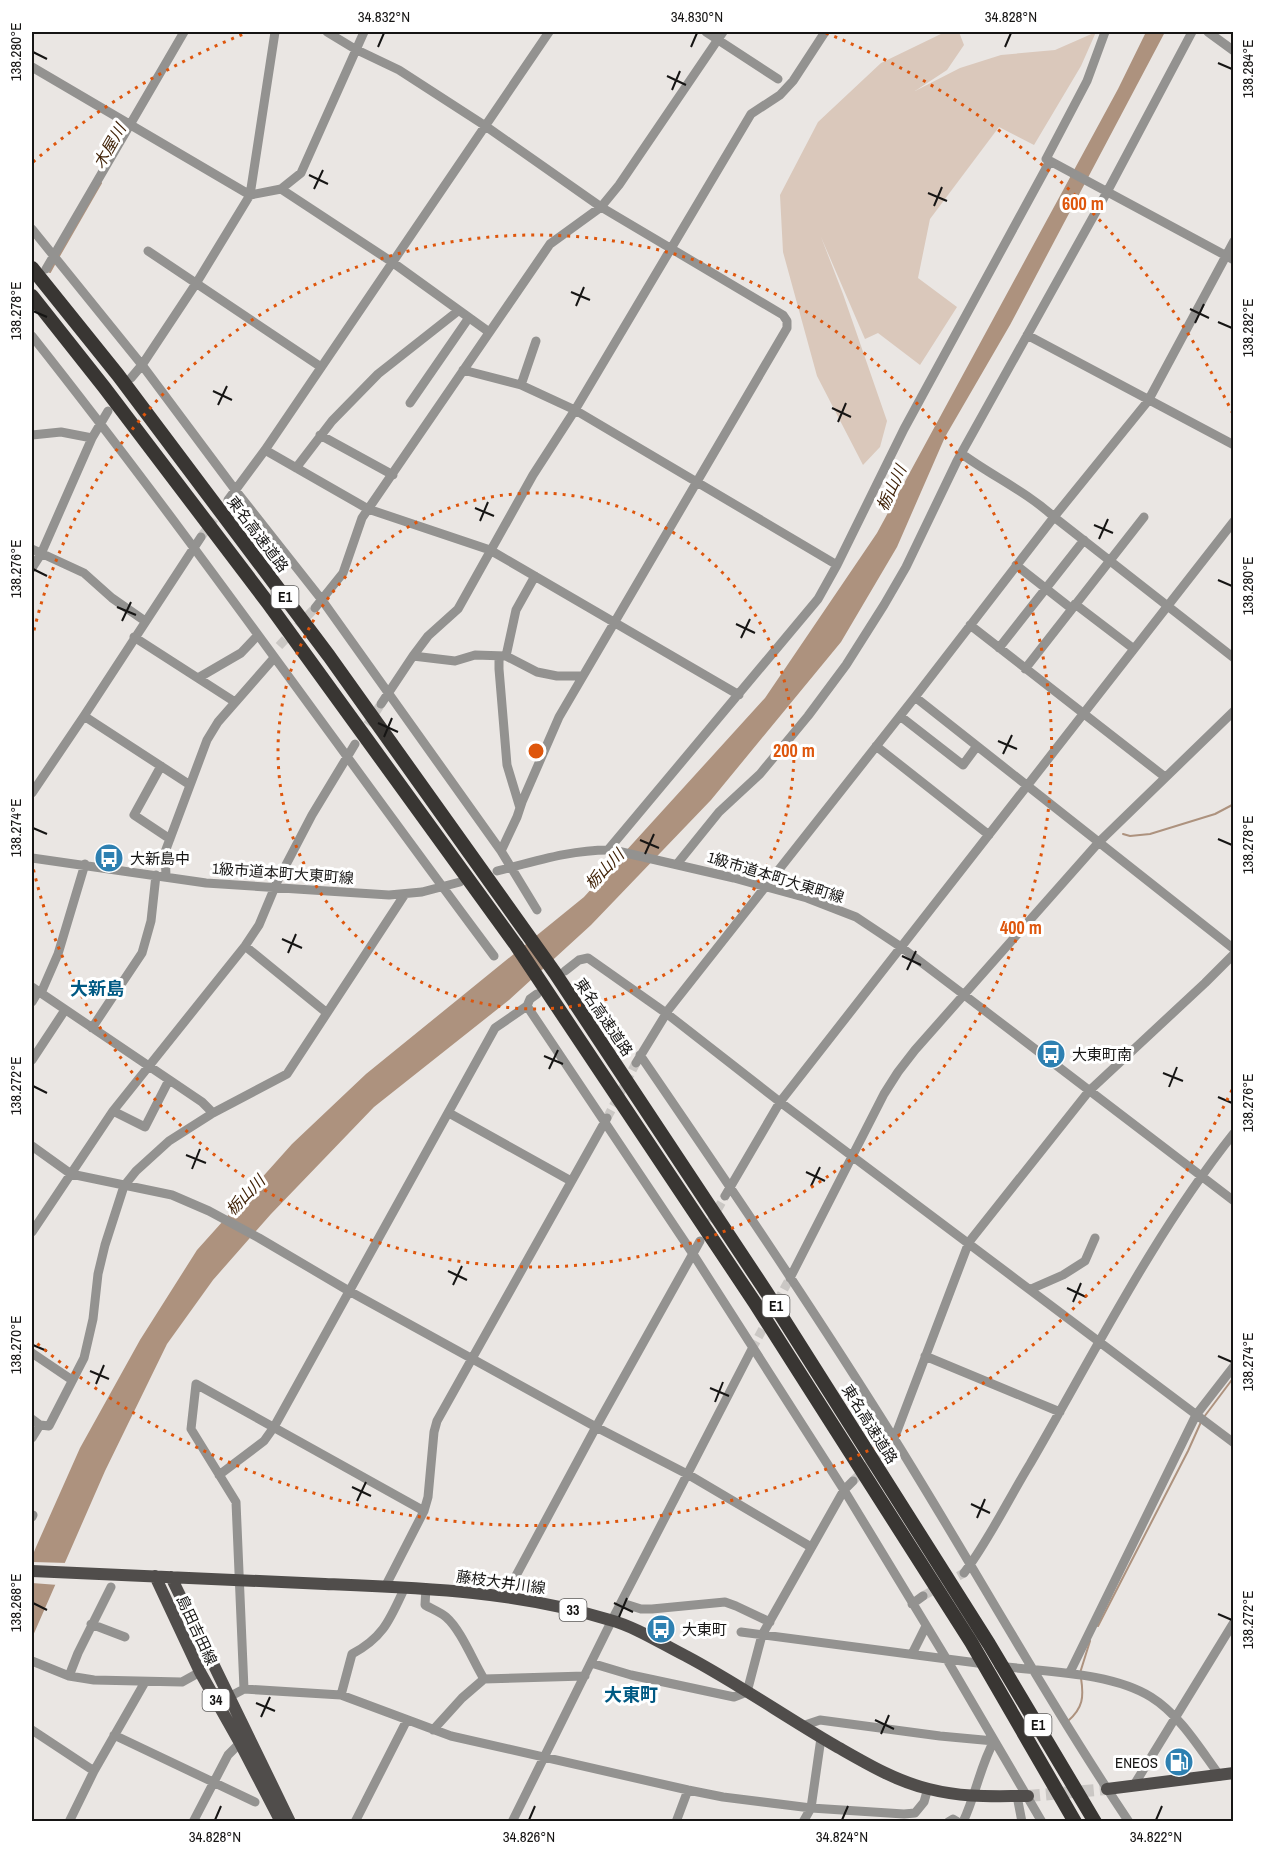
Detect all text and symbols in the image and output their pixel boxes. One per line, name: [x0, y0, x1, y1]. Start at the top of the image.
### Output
text: 34.832°N: [358, 6, 410, 27]
text: 34.830°N: [671, 6, 723, 27]
text: 34.828°N: [985, 6, 1037, 27]
text: 138.280°E: [5, 23, 26, 81]
text: 138.284°E: [1237, 40, 1258, 98]
water label: 木屋川: [87, 118, 132, 172]
text: 600 m: [1062, 191, 1104, 216]
text: 138.278°E: [5, 282, 26, 340]
text: 138.282°E: [1237, 299, 1258, 357]
water label: 栃山川: [871, 460, 912, 514]
street label: 東名高速道路: [223, 492, 293, 576]
text: 138.276°E: [5, 540, 26, 598]
text: 138.280°E: [1237, 557, 1258, 615]
road number: E1: [272, 586, 298, 608]
text: 200 m: [773, 738, 815, 763]
centre of rings: [526, 741, 546, 761]
text: 138.274°E: [5, 799, 26, 857]
text: 138.278°E: [1237, 816, 1258, 874]
bus stop icon: 大新島中: [93, 842, 125, 874]
water label: 栃山川: [579, 843, 630, 894]
street label: 1級市道本町大東町線: [705, 846, 847, 908]
place label: 大新島中: [130, 848, 190, 869]
street label: 1級市道本町大東町線: [212, 858, 354, 888]
text: 400 m: [1000, 915, 1042, 940]
street label: 東名高速道路: [570, 974, 638, 1060]
district label: 大新島: [70, 976, 124, 1001]
bus stop icon: 大東町南: [1035, 1038, 1067, 1070]
place label: 大東町南: [1072, 1044, 1132, 1065]
text: 138.272°E: [5, 1057, 26, 1115]
text: 138.276°E: [1237, 1074, 1258, 1132]
water label: 栃山川: [220, 1169, 271, 1220]
road number: E1: [762, 1295, 790, 1317]
text: 138.270°E: [5, 1316, 26, 1374]
text: 138.274°E: [1237, 1333, 1258, 1391]
street label: 東名高速道路: [837, 1380, 903, 1468]
street label: 藤枝大井川線: [455, 1565, 547, 1599]
text: 138.268°E: [5, 1574, 26, 1632]
text: 138.272°E: [1237, 1591, 1258, 1649]
street label: 島田吉田線: [172, 1592, 222, 1668]
road number: 33: [560, 1599, 586, 1621]
bus stop icon: 大東町: [645, 1613, 677, 1645]
place label: 大東町: [682, 1619, 727, 1640]
district label: 大東町: [604, 1682, 658, 1707]
road number: 34: [202, 1689, 230, 1711]
road number: E1: [1024, 1714, 1052, 1736]
fuel station icon: ENEOS: [1163, 1746, 1195, 1778]
place label: ENEOS: [1115, 1752, 1158, 1773]
text: 34.828°N: [189, 1826, 241, 1847]
text: 34.826°N: [503, 1826, 555, 1847]
text: 34.824°N: [816, 1826, 868, 1847]
text: 34.822°N: [1130, 1826, 1182, 1847]

